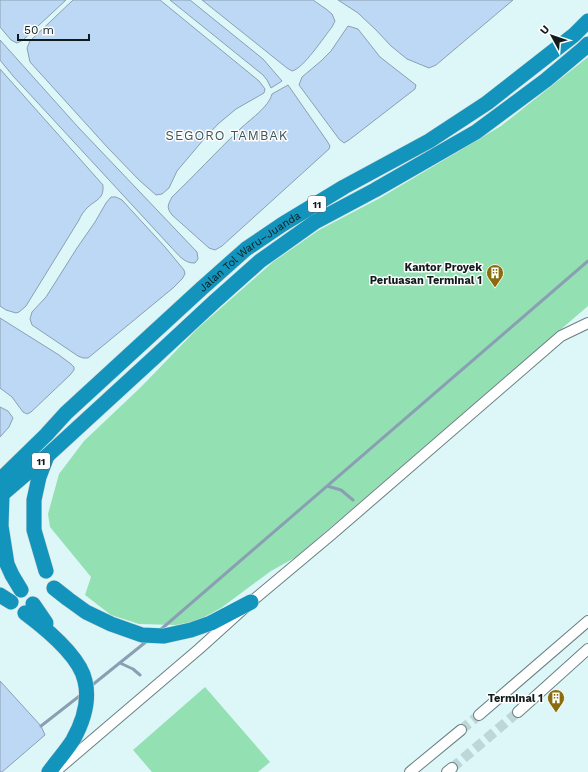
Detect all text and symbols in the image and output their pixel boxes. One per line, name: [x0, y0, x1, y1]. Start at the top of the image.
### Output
scale bar: [18, 16, 89, 42]
north arrow: [532, 16, 572, 56]
text: 50 m: [24, 23, 54, 37]
text: U: [537, 23, 552, 37]
district label: SEGORO TAMBAK: [166, 128, 288, 143]
road number: 11: [308, 196, 326, 212]
street label: Jalan Tol Waru–Juanda: [196, 209, 303, 295]
place label: Kantor Proyek Perluasan Terminal 1: [370, 261, 482, 287]
building icon: Kantor Proyek Perluasan Terminal 1: [485, 263, 505, 288]
road number: 11: [32, 453, 50, 469]
building icon: Terminal 1: [546, 688, 566, 713]
place label: Terminal 1: [488, 692, 543, 705]

